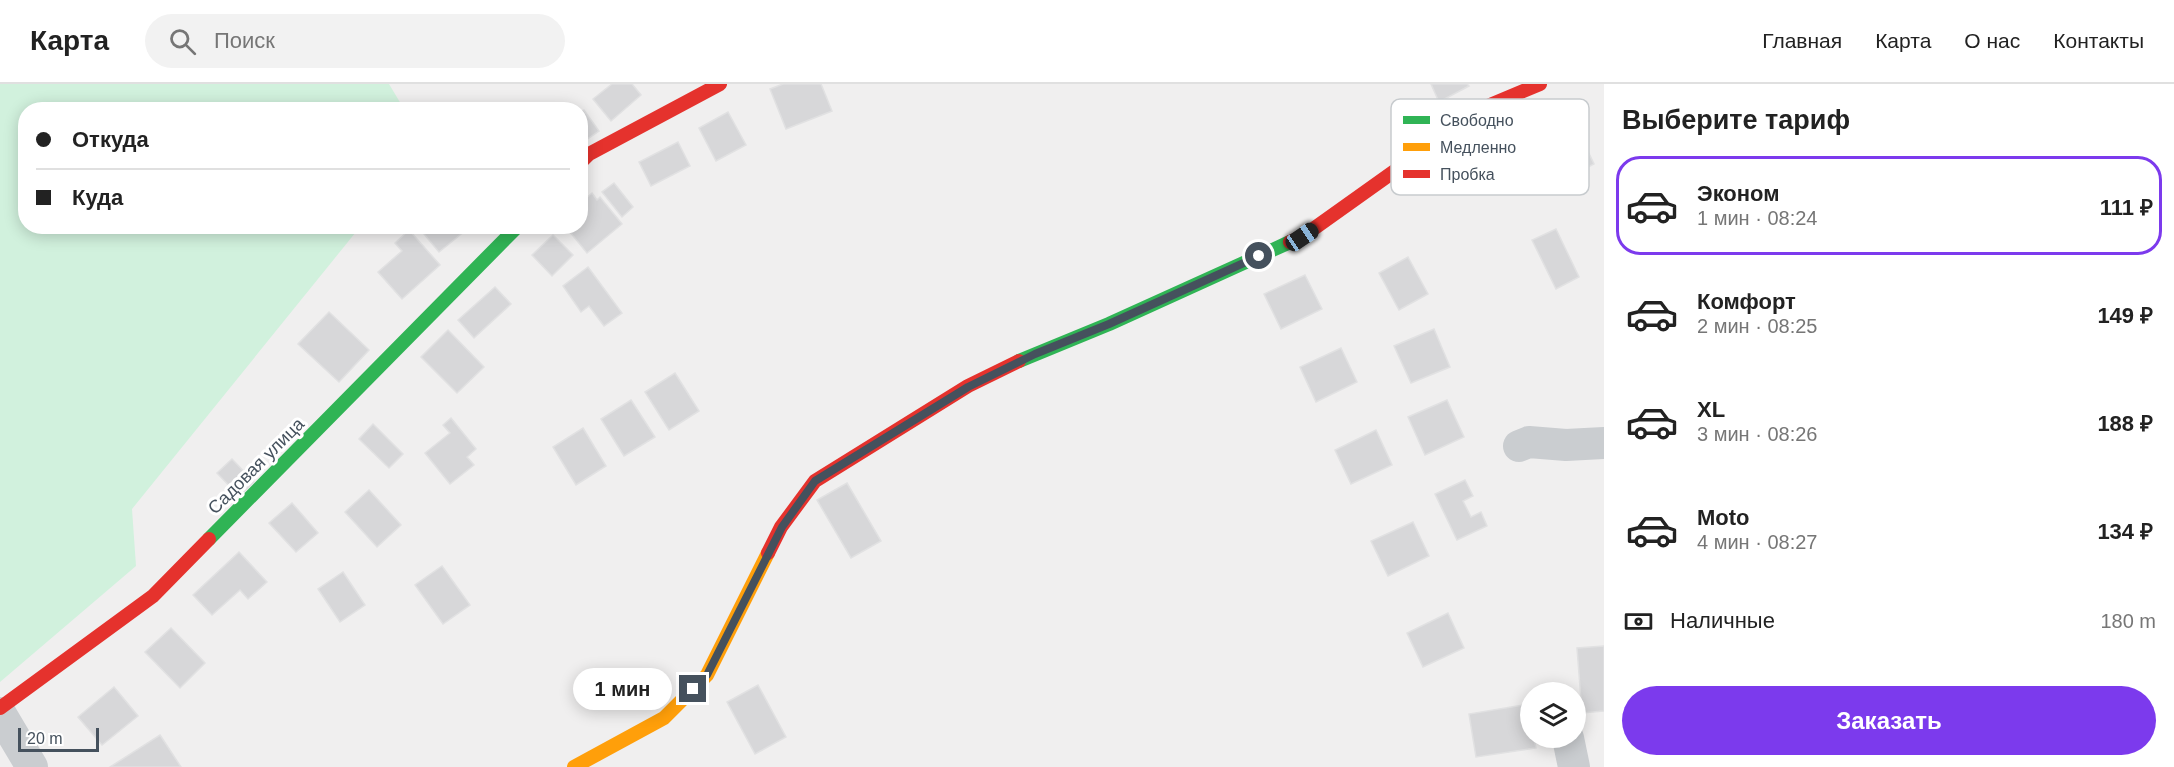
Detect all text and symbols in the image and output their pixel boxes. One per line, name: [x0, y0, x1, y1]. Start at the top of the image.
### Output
search box: [145, 14, 565, 68]
text: Карта: [30, 25, 109, 56]
icon: search: [166, 25, 199, 58]
text: Поиск: [214, 28, 275, 53]
text: Главная: [1762, 29, 1842, 52]
text: Карта: [1875, 29, 1931, 52]
text: О нас: [1964, 29, 2020, 52]
text: Контакты: [2053, 29, 2144, 52]
legend: [1391, 99, 1589, 195]
text: Выберите тариф: [1622, 105, 1850, 135]
text: Свободно: [1440, 112, 1514, 129]
text: Откуда: [72, 127, 149, 152]
text: Медленно: [1440, 139, 1516, 156]
text: Пробка: [1440, 166, 1495, 183]
icon: car: [1625, 179, 1679, 233]
text: Эконом: [1697, 181, 1780, 206]
text: Куда: [72, 185, 123, 210]
text: 111 ₽: [2100, 195, 2153, 220]
text: 1 мин · 08:24: [1697, 207, 1817, 229]
car: [1282, 219, 1322, 255]
route start: [1245, 242, 1272, 269]
icon: car: [1625, 287, 1679, 341]
text: Комфорт: [1697, 289, 1796, 314]
text: 149 ₽: [2097, 303, 2153, 328]
text: 2 мин · 08:25: [1697, 315, 1817, 337]
icon: car: [1625, 395, 1679, 449]
text: XL: [1697, 397, 1725, 422]
text: 188 ₽: [2097, 411, 2153, 436]
street label: Садовая улица: [204, 413, 309, 518]
text: 3 мин · 08:26: [1697, 423, 1817, 445]
icon: car: [1625, 503, 1679, 557]
text: Moto: [1697, 505, 1750, 530]
text: 134 ₽: [2097, 519, 2153, 544]
text: 4 мин · 08:27: [1697, 531, 1817, 553]
icon: cash: [1622, 605, 1655, 638]
text: Наличные: [1670, 608, 1775, 633]
text: 180 m: [2100, 610, 2156, 632]
callout: 1 мин: [573, 668, 672, 710]
route end: [679, 675, 706, 702]
text: 1 мин: [595, 678, 650, 700]
map controls: [1520, 682, 1586, 748]
button: layers: [1520, 682, 1586, 748]
button: Заказать: [1622, 686, 2156, 755]
scale bar: [18, 725, 99, 752]
text: 20 m: [27, 730, 63, 747]

